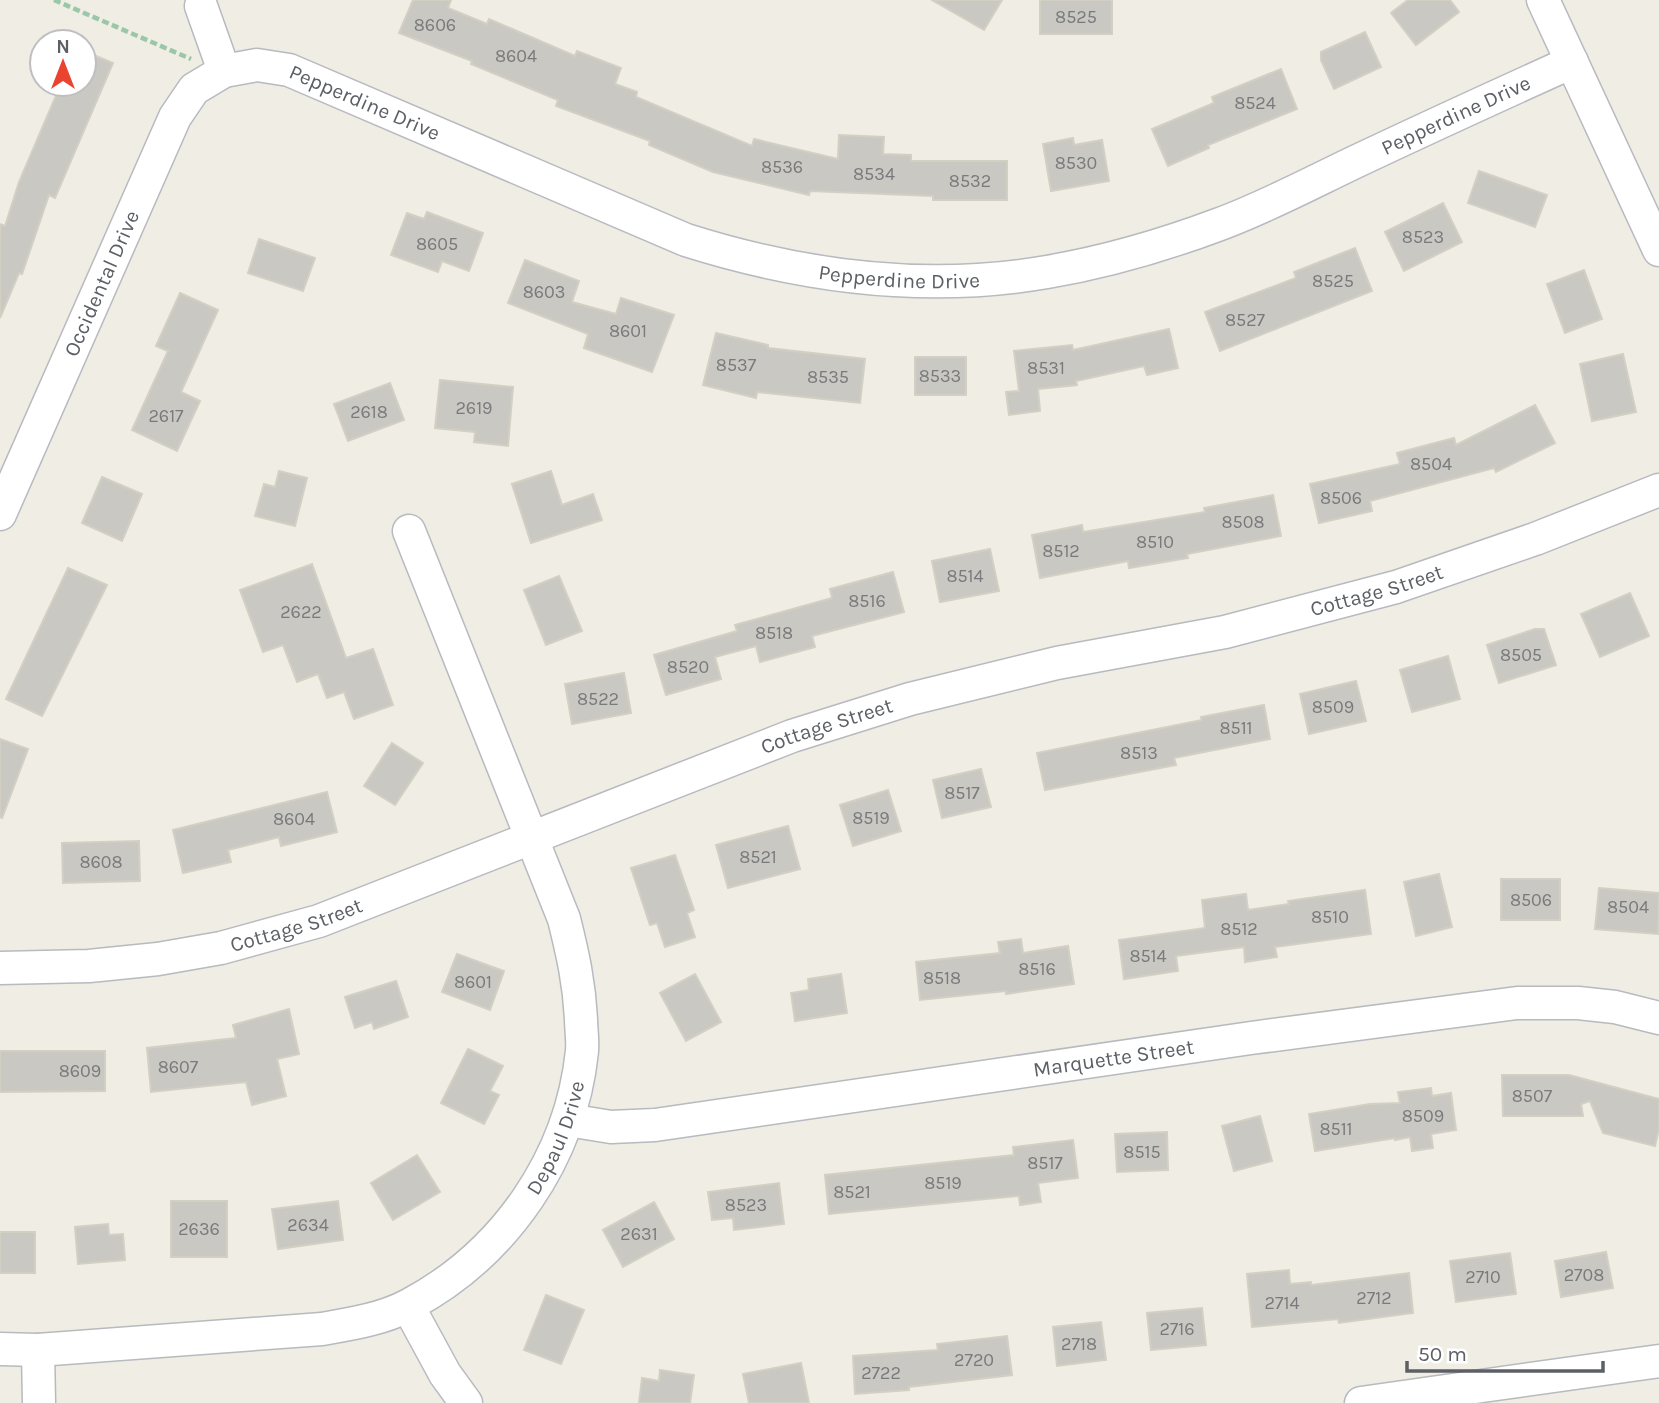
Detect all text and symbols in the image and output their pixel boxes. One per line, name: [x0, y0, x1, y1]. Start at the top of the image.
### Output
house number: 8525: [1055, 6, 1097, 28]
house number: 8606: [414, 14, 456, 36]
north arrow: [28, 28, 98, 98]
text: N: [56, 36, 70, 58]
house number: 8604: [495, 45, 537, 67]
street label: Pepperdine Drive: [286, 60, 444, 145]
street label: Pepperdine Drive: [1377, 70, 1534, 160]
house number: 8524: [1234, 92, 1276, 114]
house number: 8530: [1055, 152, 1097, 174]
house number: 8536: [761, 156, 803, 178]
house number: 8534: [853, 163, 895, 185]
house number: 8532: [949, 170, 991, 192]
street label: Occidental Drive: [59, 207, 144, 360]
house number: 8523: [1402, 226, 1444, 248]
house number: 8605: [416, 233, 458, 255]
street label: Pepperdine Drive: [817, 260, 981, 293]
house number: 8525: [1312, 270, 1354, 292]
house number: 8603: [523, 281, 565, 303]
house number: 8527: [1225, 309, 1266, 331]
house number: 8601: [609, 320, 647, 342]
house number: 8537: [716, 354, 757, 376]
house number: 8531: [1027, 357, 1065, 379]
house number: 8533: [919, 365, 961, 387]
house number: 8535: [807, 366, 849, 388]
house number: 2619: [455, 397, 493, 419]
house number: 2618: [350, 401, 388, 423]
house number: 2617: [148, 405, 184, 427]
house number: 8504: [1410, 453, 1452, 475]
house number: 8506: [1320, 487, 1362, 509]
house number: 8508: [1222, 511, 1264, 533]
house number: 8510: [1136, 531, 1174, 553]
house number: 8512: [1042, 540, 1080, 562]
street label: Cottage Street: [1308, 560, 1446, 621]
house number: 8514: [946, 565, 984, 587]
house number: 8516: [848, 590, 886, 612]
house number: 2622: [280, 601, 322, 623]
house number: 8518: [755, 622, 793, 644]
house number: 8505: [1500, 644, 1542, 666]
house number: 8520: [667, 656, 709, 678]
house number: 8522: [577, 688, 619, 710]
street label: Cottage Street: [757, 693, 896, 759]
house number: 8509: [1312, 696, 1354, 718]
house number: 8511: [1219, 717, 1253, 739]
house number: 8513: [1120, 742, 1158, 764]
house number: 8517: [944, 782, 980, 804]
house number: 8519: [852, 807, 890, 829]
house number: 8604: [273, 808, 315, 830]
house number: 8521: [739, 846, 777, 868]
house number: 8608: [79, 851, 123, 873]
house number: 8506: [1510, 889, 1552, 911]
street label: Cottage Street: [228, 893, 366, 957]
house number: 8504: [1607, 896, 1649, 918]
house number: 8510: [1311, 906, 1349, 928]
house number: 8512: [1220, 918, 1258, 940]
house number: 8514: [1129, 945, 1167, 967]
house number: 8516: [1018, 958, 1056, 980]
house number: 8518: [923, 967, 961, 989]
house number: 8601: [454, 971, 492, 993]
street label: Marquette Street: [1032, 1034, 1196, 1082]
house number: 8607: [158, 1056, 199, 1078]
house number: 8609: [59, 1060, 101, 1082]
street label: Depaul Drive: [521, 1079, 589, 1199]
house number: 8507: [1512, 1085, 1553, 1107]
house number: 8509: [1402, 1105, 1444, 1127]
house number: 8511: [1319, 1118, 1353, 1140]
house number: 8515: [1123, 1141, 1161, 1163]
house number: 8517: [1027, 1152, 1063, 1174]
house number: 8519: [924, 1172, 962, 1194]
house number: 8521: [833, 1181, 871, 1203]
house number: 8523: [725, 1194, 767, 1216]
house number: 2634: [287, 1214, 329, 1236]
house number: 2636: [178, 1218, 220, 1240]
house number: 2631: [620, 1223, 658, 1245]
house number: 2708: [1564, 1264, 1604, 1286]
house number: 2710: [1465, 1266, 1501, 1288]
house number: 2712: [1356, 1287, 1392, 1309]
house number: 2714: [1265, 1292, 1299, 1314]
house number: 2716: [1159, 1318, 1195, 1340]
scale bar: [1407, 1330, 1603, 1374]
house number: 2718: [1061, 1333, 1097, 1355]
text: 50 m: [1418, 1342, 1467, 1366]
house number: 2720: [954, 1349, 994, 1371]
house number: 2722: [861, 1362, 901, 1384]

